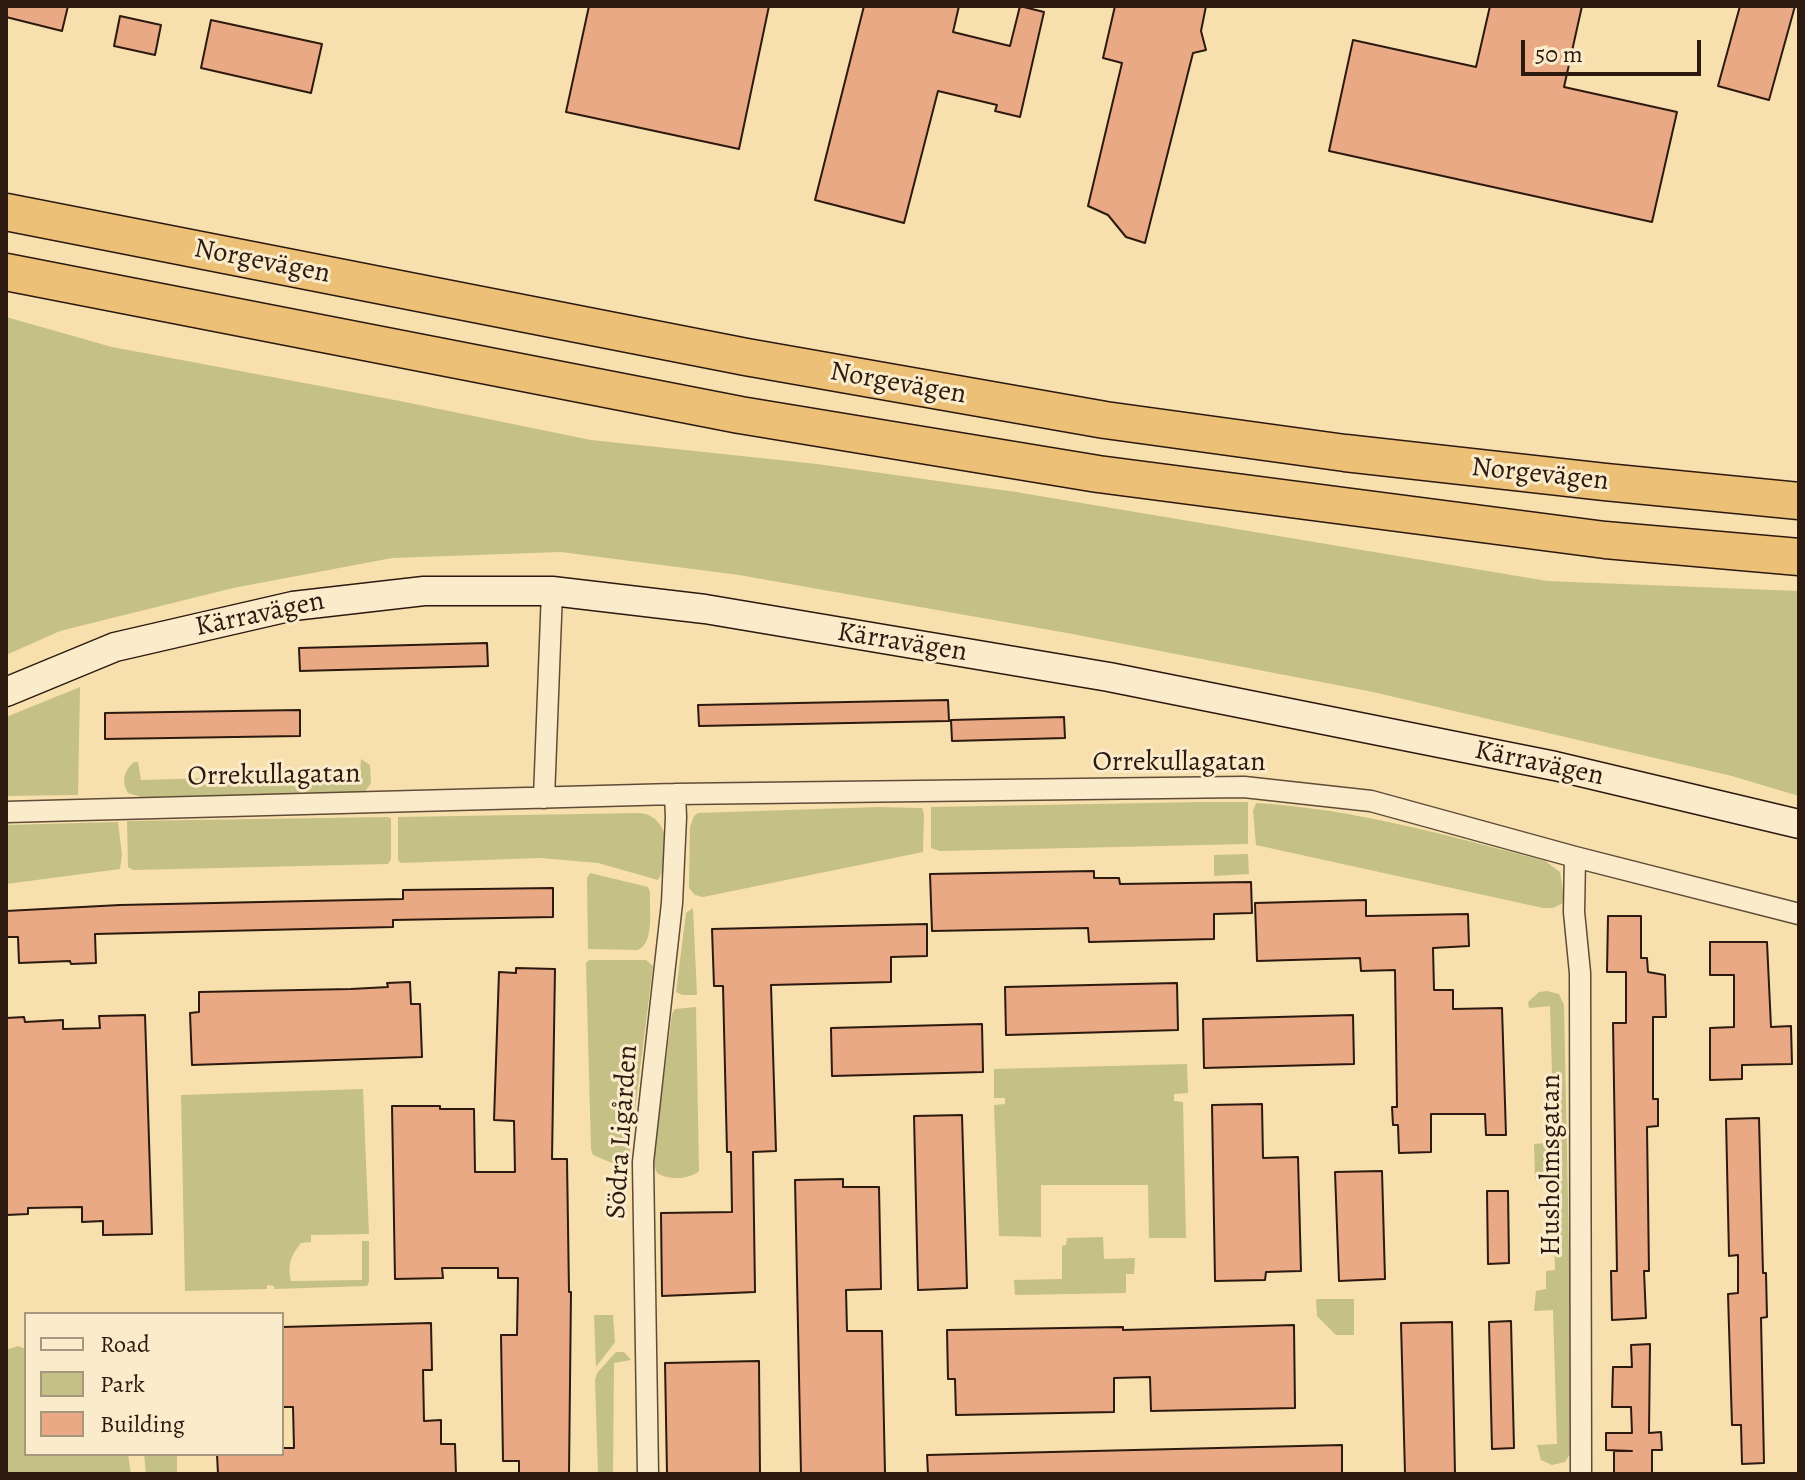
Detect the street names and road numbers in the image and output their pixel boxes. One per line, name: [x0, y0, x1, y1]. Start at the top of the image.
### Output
street label: Norgevägen: [191, 232, 333, 292]
street label: Norgevägen: [827, 355, 969, 413]
street label: Norgevägen: [1470, 451, 1610, 499]
street label: Kärravägen: [192, 585, 328, 645]
street label: Kärravägen: [835, 616, 969, 670]
street label: Kärravägen: [1471, 734, 1607, 794]
street label: Orrekullagatan: [1092, 746, 1266, 780]
street label: Orrekullagatan: [187, 758, 361, 794]
street label: Södra Ligården: [600, 1044, 646, 1220]
street label: Husholmsgatan: [1535, 1074, 1569, 1256]

